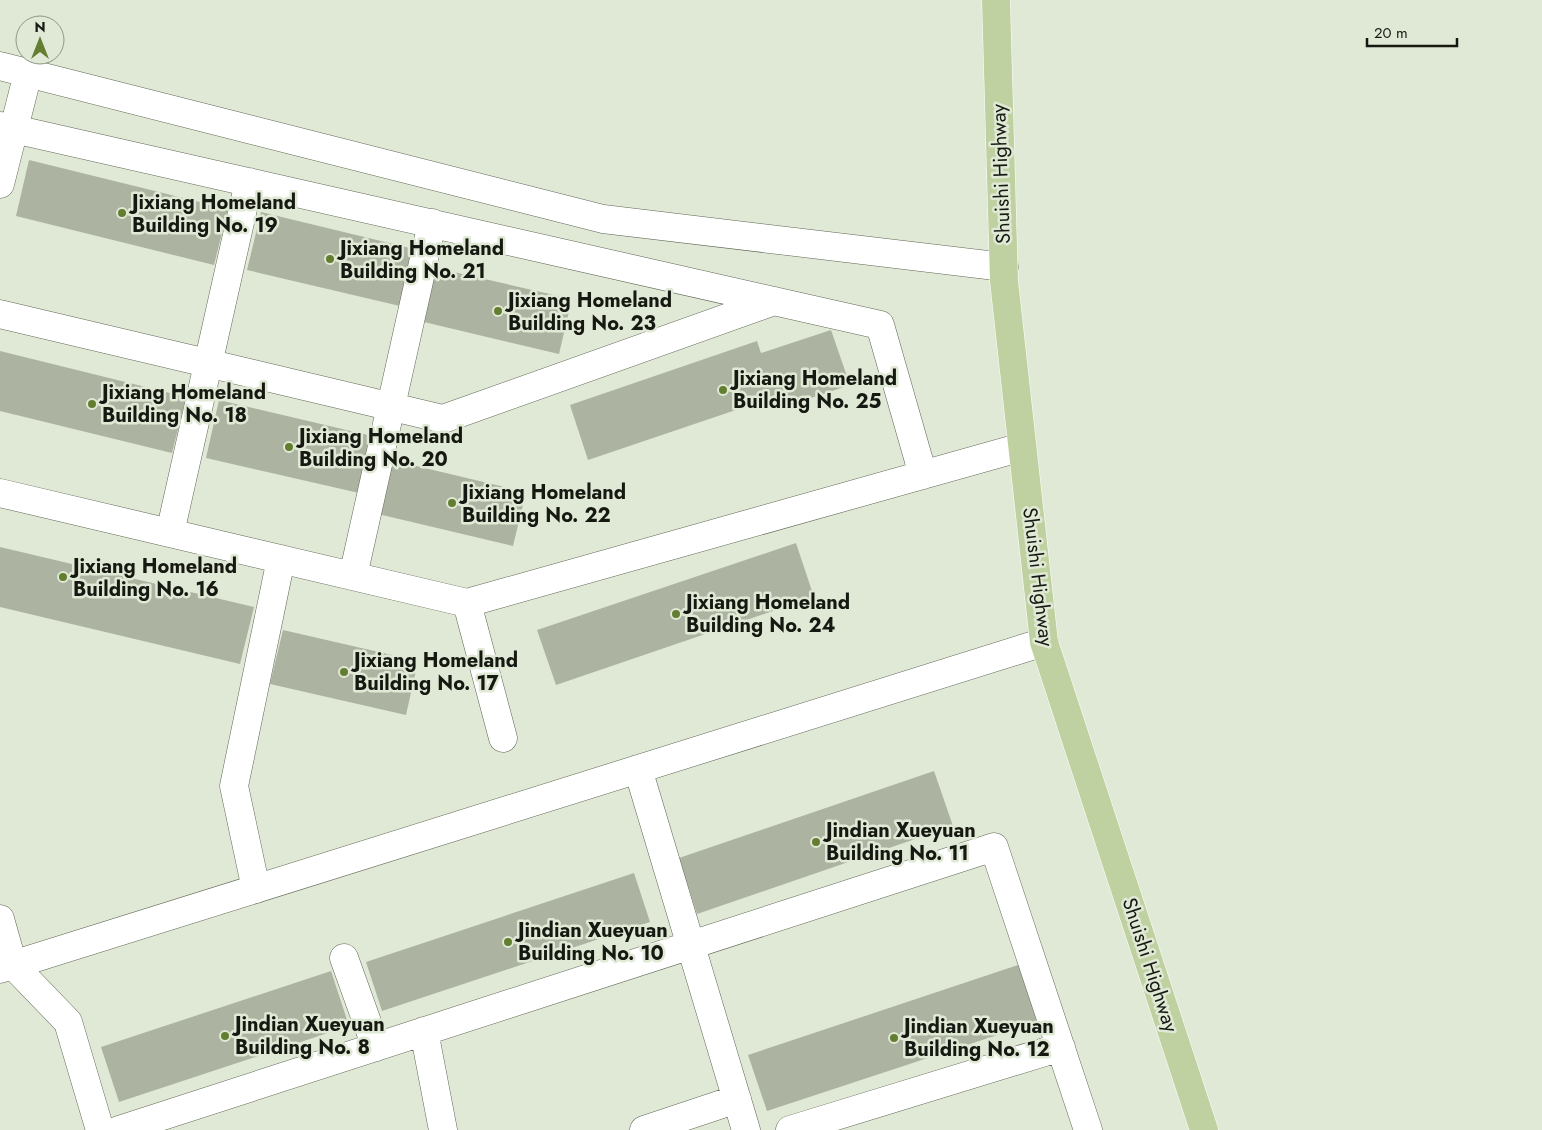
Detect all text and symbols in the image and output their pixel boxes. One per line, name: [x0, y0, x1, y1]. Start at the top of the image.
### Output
north arrow: [15, 15, 65, 65]
scale bar: [1367, 15, 1457, 47]
text: N: [34, 17, 46, 37]
text: 20 m: [1374, 22, 1408, 44]
street label: Shuishi Highway: [984, 103, 1018, 245]
place label: Jixiang Homeland Building No. 19: [128, 188, 296, 240]
marker: Jixiang Homeland Building No. 19: [116, 207, 128, 219]
place label: Jixiang Homeland Building No. 21: [336, 234, 504, 286]
marker: Jixiang Homeland Building No. 21: [324, 253, 336, 265]
place label: Jixiang Homeland Building No. 23: [504, 286, 672, 338]
marker: Jixiang Homeland Building No. 23: [492, 305, 504, 317]
place label: Jixiang Homeland Building No. 25: [729, 364, 897, 416]
place label: Jixiang Homeland Building No. 18: [98, 378, 266, 430]
marker: Jixiang Homeland Building No. 25: [717, 384, 729, 396]
marker: Jixiang Homeland Building No. 18: [86, 398, 98, 410]
place label: Jixiang Homeland Building No. 20: [295, 422, 463, 474]
marker: Jixiang Homeland Building No. 20: [283, 441, 295, 453]
place label: Jixiang Homeland Building No. 22: [458, 478, 626, 530]
marker: Jixiang Homeland Building No. 22: [446, 497, 458, 509]
street label: Shuishi Highway: [1015, 506, 1061, 649]
place label: Jixiang Homeland Building No. 16: [69, 552, 237, 604]
marker: Jixiang Homeland Building No. 16: [57, 571, 69, 583]
place label: Jixiang Homeland Building No. 24: [682, 588, 850, 640]
marker: Jixiang Homeland Building No. 24: [670, 608, 682, 620]
place label: Jixiang Homeland Building No. 17: [350, 646, 518, 698]
marker: Jixiang Homeland Building No. 17: [338, 666, 350, 678]
place label: Jindian Xueyuan Building No. 11: [822, 816, 976, 868]
marker: Jindian Xueyuan Building No. 11: [810, 836, 822, 848]
street label: Shuishi Highway: [1115, 894, 1186, 1036]
place label: Jindian Xueyuan Building No. 10: [514, 916, 668, 968]
marker: Jindian Xueyuan Building No. 10: [502, 936, 514, 948]
place label: Jindian Xueyuan Building No. 8: [231, 1010, 385, 1062]
place label: Jindian Xueyuan Building No. 12: [900, 1012, 1054, 1064]
marker: Jindian Xueyuan Building No. 8: [219, 1030, 231, 1042]
marker: Jindian Xueyuan Building No. 12: [888, 1032, 900, 1044]

